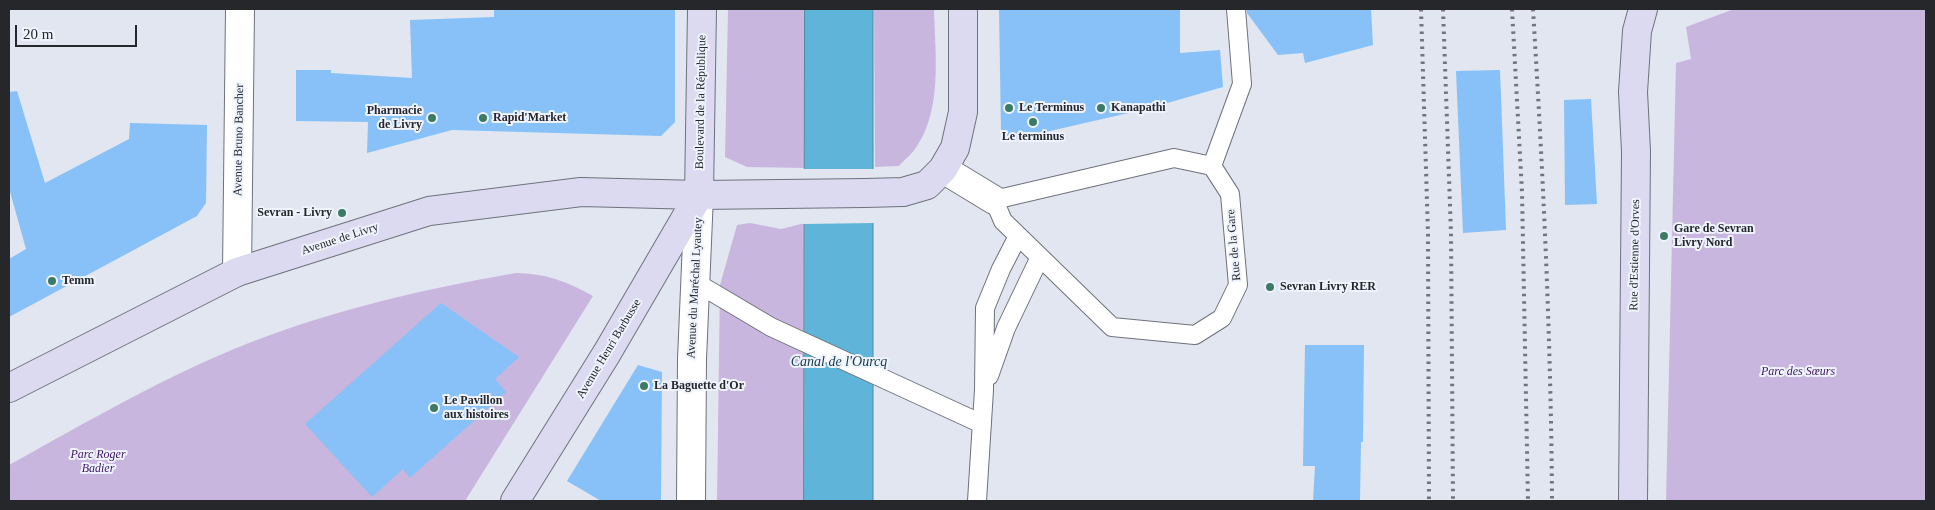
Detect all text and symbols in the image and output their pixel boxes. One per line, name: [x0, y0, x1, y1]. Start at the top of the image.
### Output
scale bar: [18, 15, 140, 47]
text: 20 m: [23, 26, 53, 42]
street label: Boulevard de la République: [693, 35, 709, 169]
street label: Avenue Bruno Bancher: [231, 84, 247, 196]
place label: Le Terminus: [1019, 101, 1084, 115]
place label: Kanapathi: [1111, 101, 1166, 115]
marker: Le Terminus: [1003, 102, 1015, 114]
marker: Kanapathi: [1095, 102, 1107, 114]
place label: Pharmacie de Livry: [367, 104, 422, 132]
place label: Rapid'Market: [493, 111, 566, 125]
marker: Pharmacie de Livry: [426, 112, 438, 124]
marker: Rapid'Market: [477, 112, 489, 124]
marker: Le terminus: [1027, 116, 1039, 128]
place label: Le terminus: [1002, 130, 1064, 144]
street label: Rue d'Estienne d'Orves: [1627, 199, 1643, 311]
place label: Sevran - Livry: [257, 206, 332, 220]
marker: Sevran - Livry: [336, 207, 348, 219]
street label: Rue de la Gare: [1224, 209, 1244, 281]
street label: Avenue du Maréchal Lyautey: [684, 217, 706, 359]
street label: Avenue de Livry: [300, 220, 380, 258]
place label: Gare de Sevran Livry Nord: [1674, 222, 1754, 250]
marker: Gare de Sevran Livry Nord: [1658, 230, 1670, 242]
place label: Temm: [62, 274, 94, 288]
marker: Temm: [46, 275, 58, 287]
place label: Sevran Livry RER: [1280, 280, 1376, 294]
marker: Sevran Livry RER: [1264, 281, 1276, 293]
street label: Avenue Henri Barbusse: [574, 297, 644, 401]
water label: Canal de l'Ourcq: [791, 354, 887, 370]
park label: Parc des Sœurs: [1761, 365, 1835, 379]
place label: La Baguette d'Or: [654, 379, 744, 393]
marker: La Baguette d'Or: [638, 380, 650, 392]
place label: Le Pavillon aux histoires: [444, 394, 509, 422]
marker: Le Pavillon aux histoires: [428, 402, 440, 414]
park label: Parc Roger Badier: [70, 448, 126, 476]

